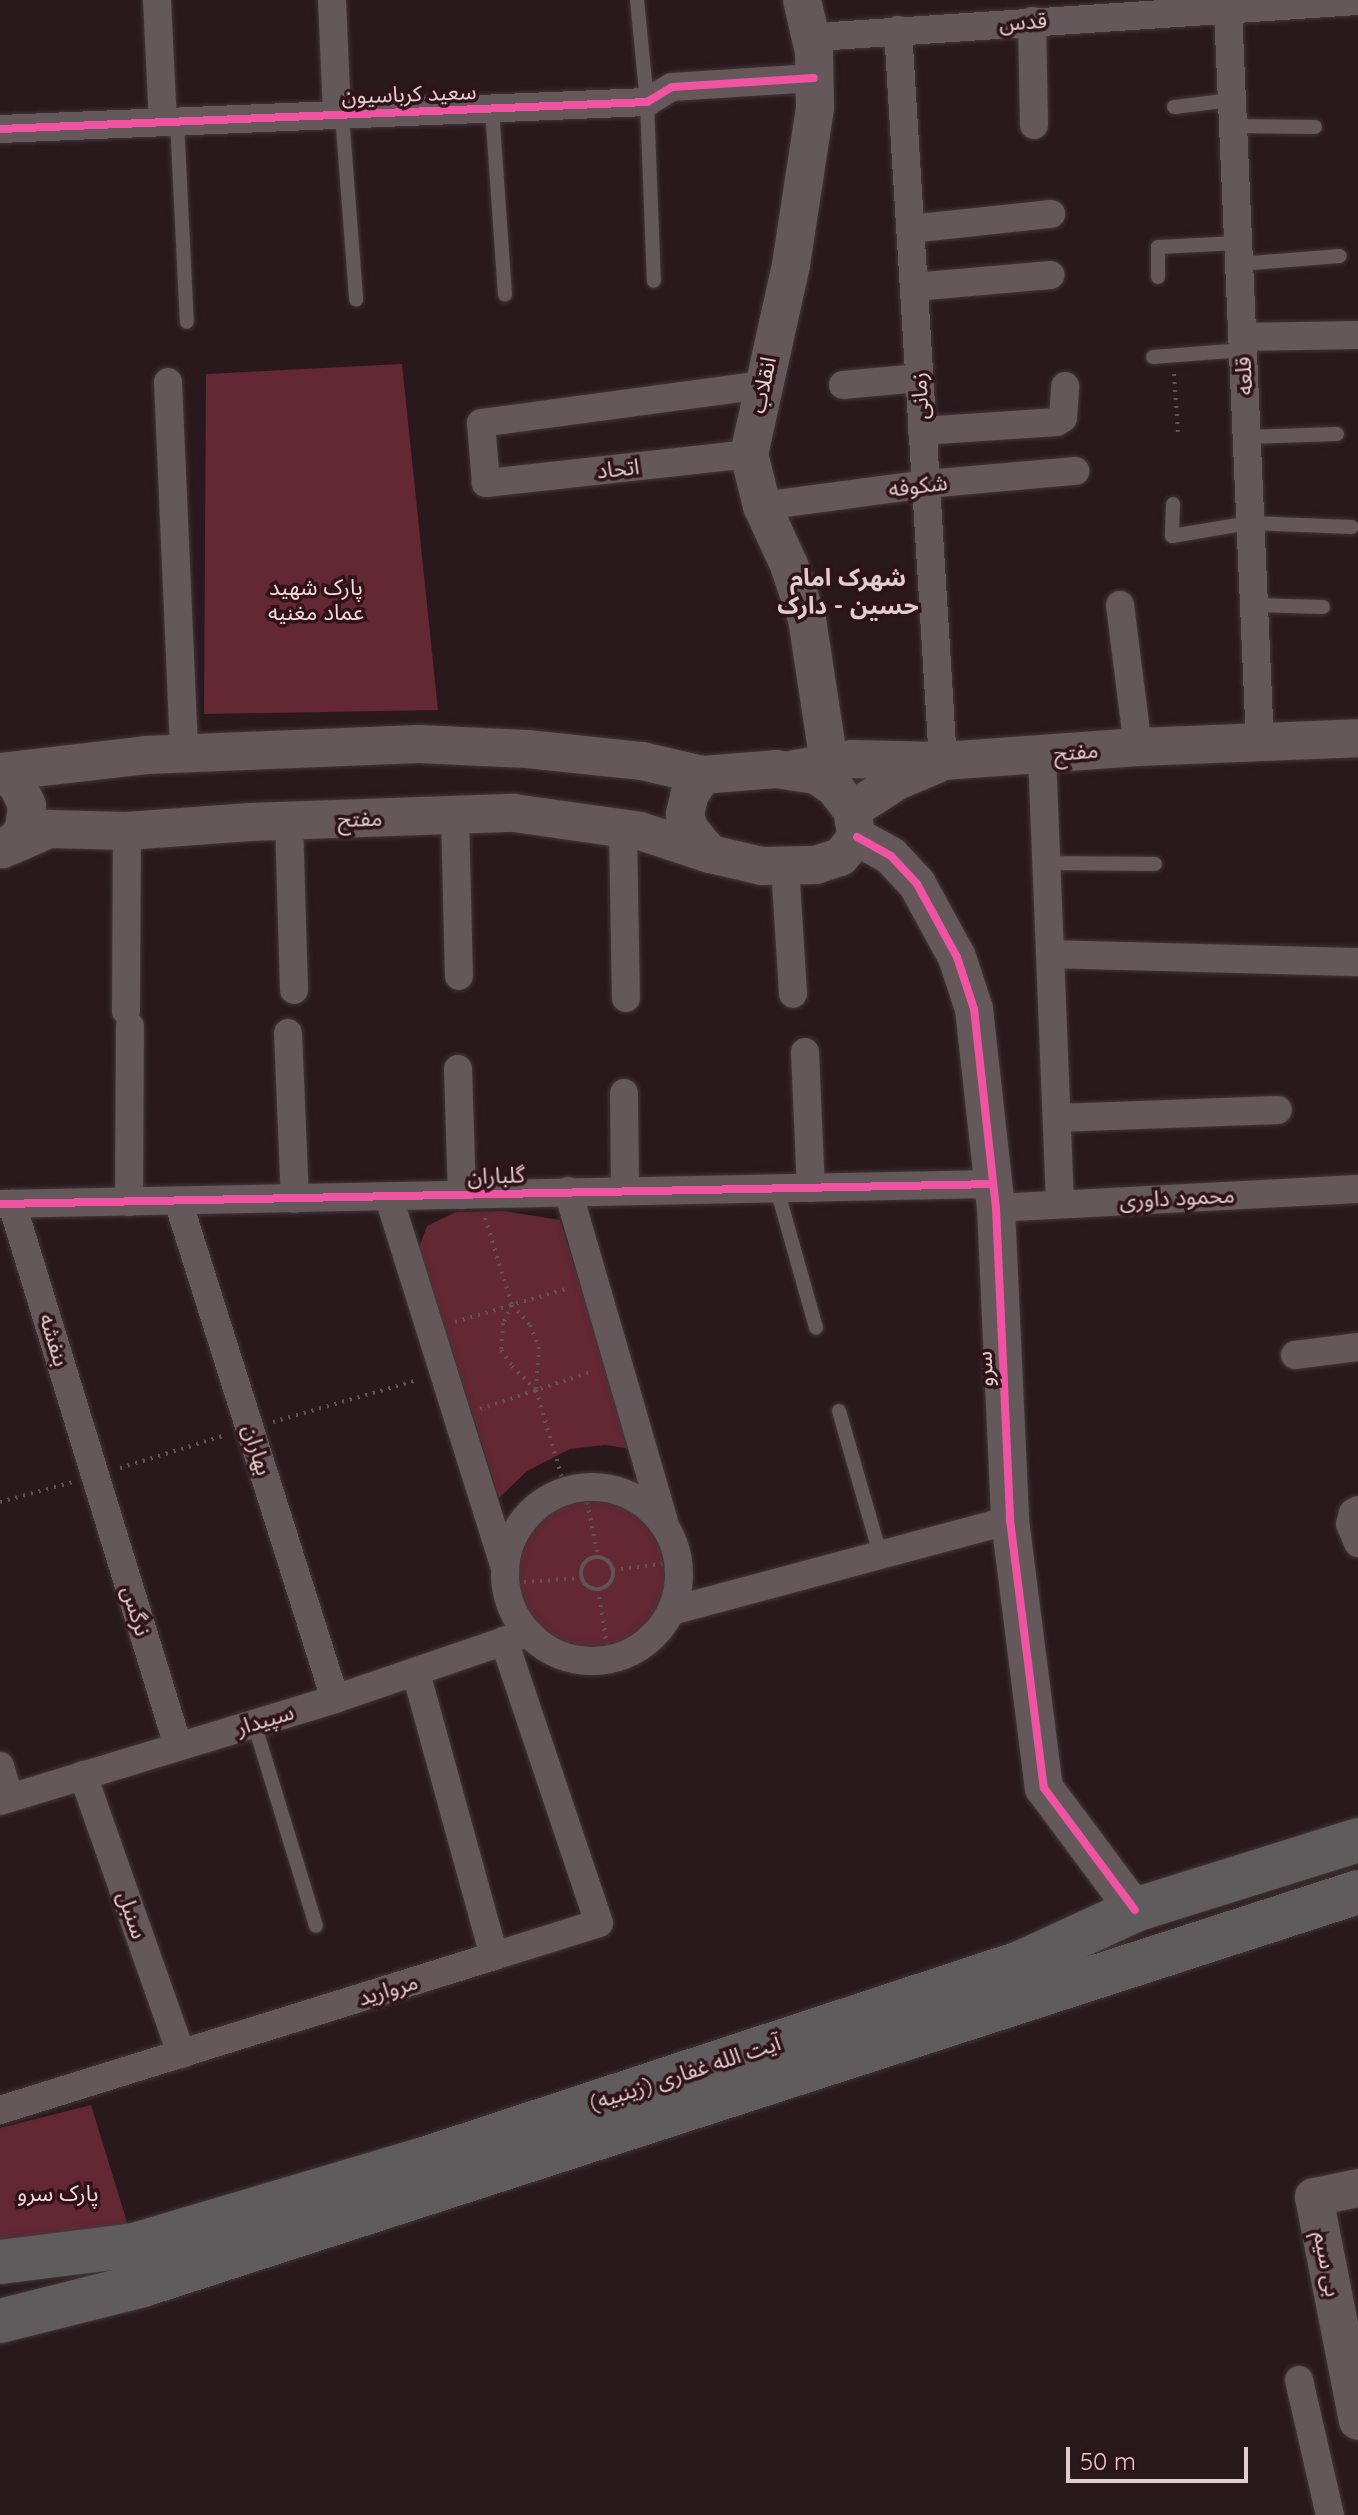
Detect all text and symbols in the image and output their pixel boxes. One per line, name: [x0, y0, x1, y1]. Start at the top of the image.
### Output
street label: قدس: [998, 7, 1048, 37]
street label: سعید کرباسیون: [341, 78, 477, 110]
street label: انقلاب: [744, 354, 782, 416]
street label: قلعه: [1230, 356, 1258, 396]
street label: زمانی: [906, 372, 934, 420]
street label: اتحاد: [595, 454, 641, 484]
street label: شکوفه: [887, 469, 949, 503]
district label: شهرک امام حسین - دارک: [777, 564, 919, 620]
park label: پارک شهید عماد مغنیه: [268, 574, 364, 626]
street label: مفتح: [1052, 737, 1100, 767]
street label: مفتح: [337, 805, 383, 833]
street label: گلباران: [467, 1162, 525, 1190]
street label: محمود داوری: [1119, 1182, 1235, 1214]
street label: بنفشه: [34, 1310, 74, 1370]
street label: سرو: [971, 1350, 999, 1388]
street label: بهاران: [237, 1422, 277, 1478]
street label: نرگس: [116, 1583, 156, 1639]
street label: سپیدار: [233, 1699, 297, 1741]
street label: سنبل: [112, 1888, 152, 1942]
street label: مروارید: [355, 1968, 421, 2012]
street label: آیت الله غفاری (زینبیه): [586, 2030, 784, 2116]
park label: پارک سرو: [17, 2181, 99, 2207]
street label: بی سیم: [1308, 2229, 1346, 2299]
scale bar: [1070, 2431, 1252, 2481]
text: 50 m: [1080, 2446, 1136, 2476]

